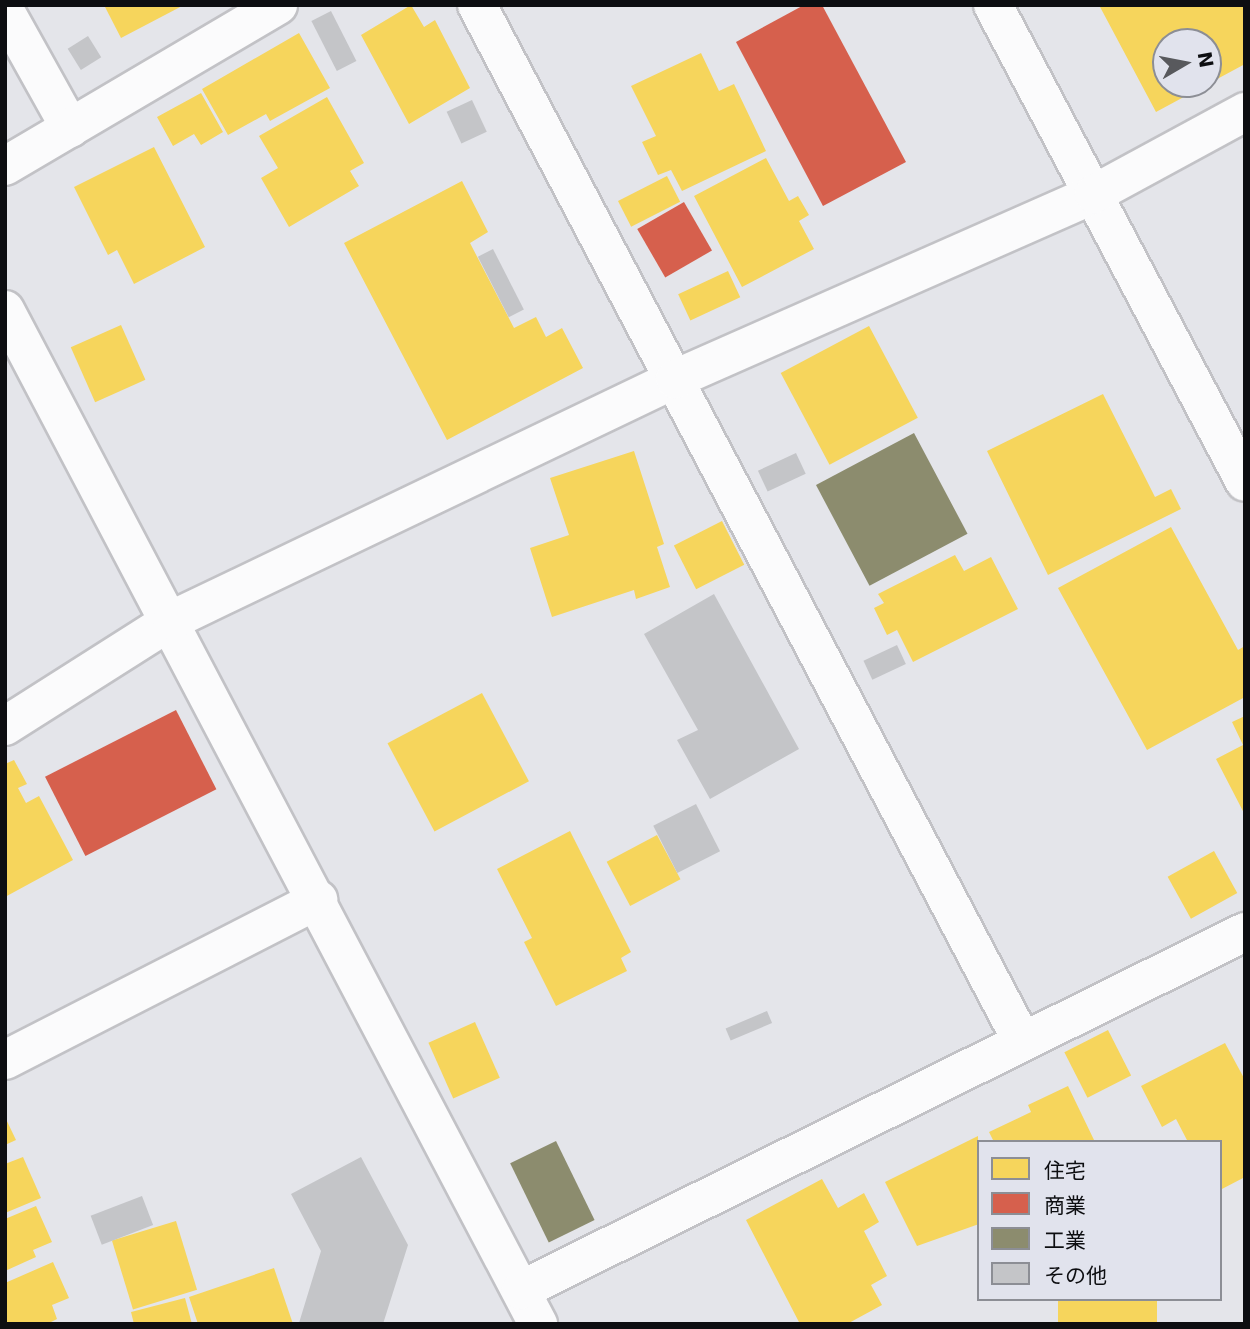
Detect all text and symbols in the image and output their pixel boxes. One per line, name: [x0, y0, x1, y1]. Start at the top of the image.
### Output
north arrow: [1152, 28, 1222, 98]
text: N: [1193, 50, 1218, 69]
legend: [977, 1140, 1222, 1301]
text: 住宅: [1044, 1159, 1086, 1183]
text: 商業: [1044, 1194, 1086, 1218]
text: 工業: [1044, 1229, 1086, 1253]
text: その他: [1044, 1264, 1107, 1288]

